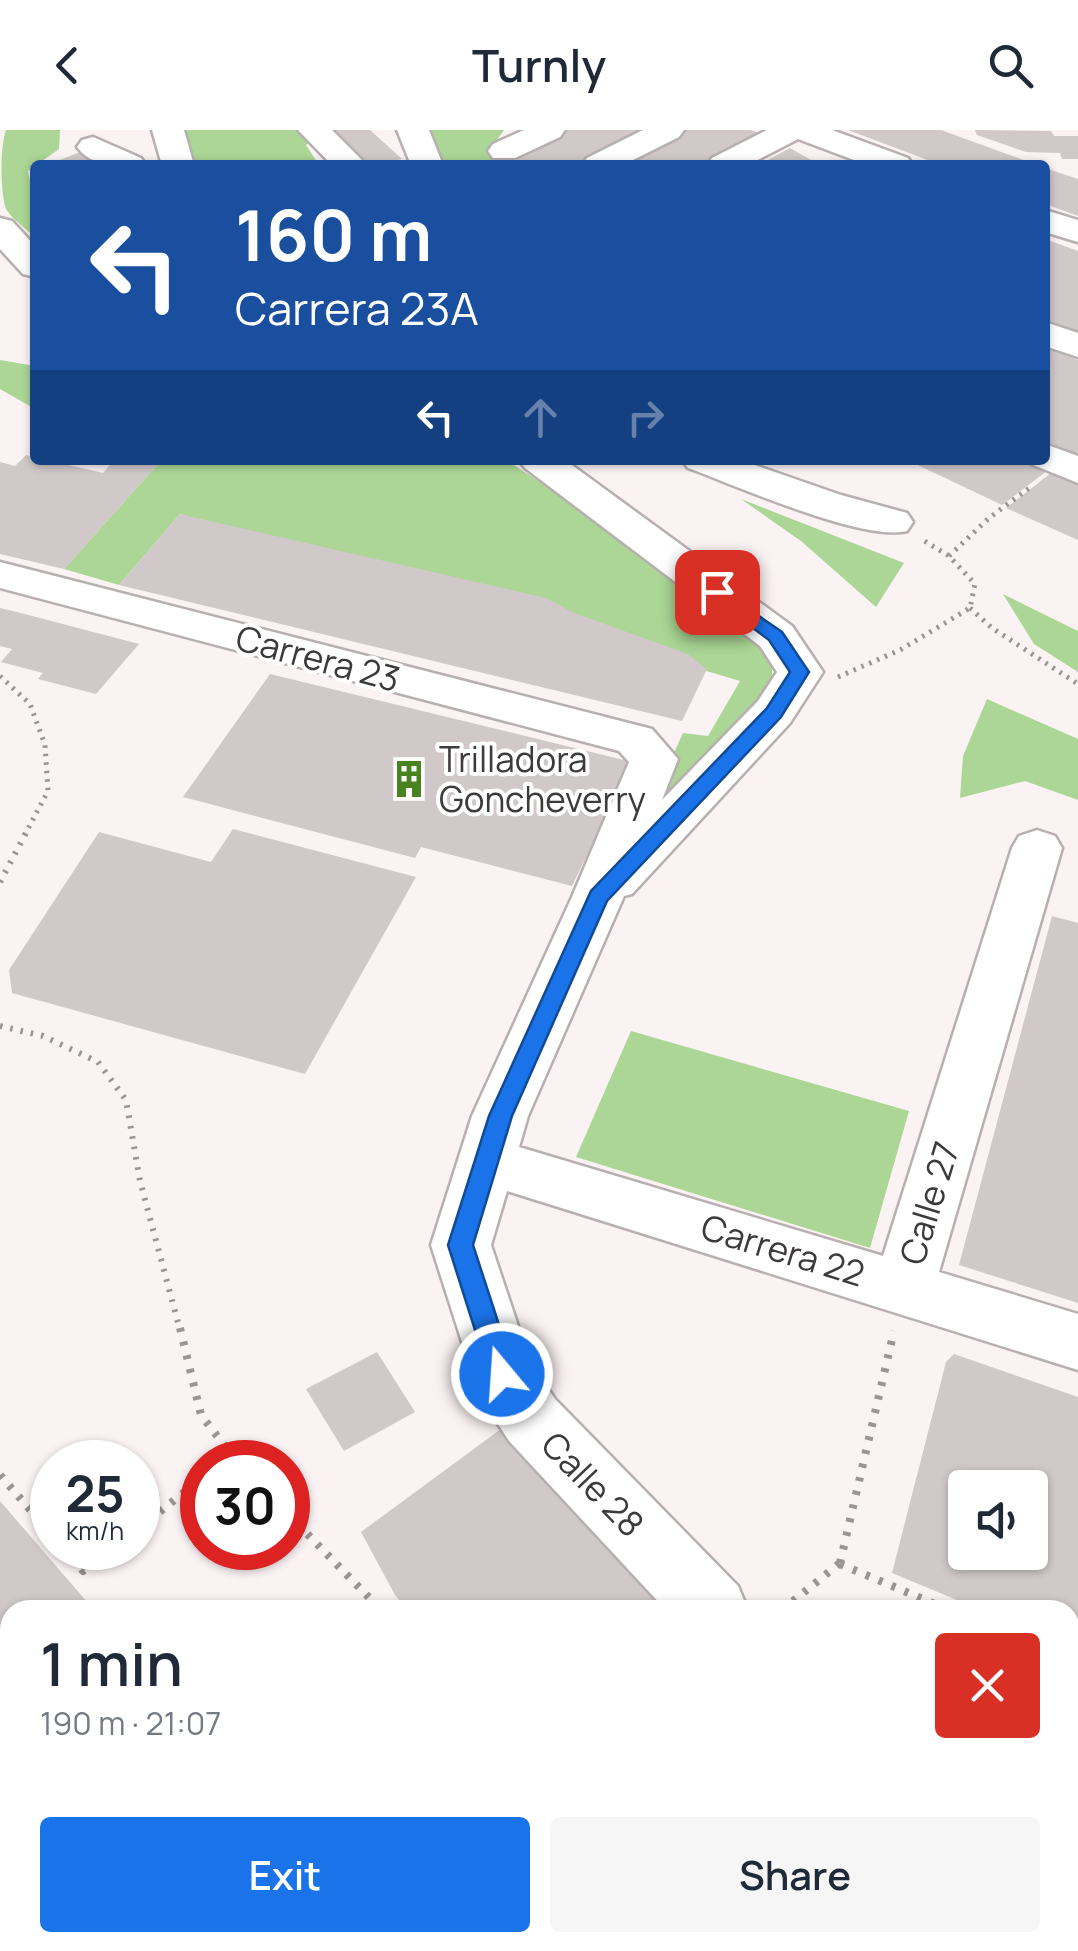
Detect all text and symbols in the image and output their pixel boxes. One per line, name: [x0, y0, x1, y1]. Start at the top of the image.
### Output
text: Turnly: [472, 34, 606, 96]
icon: back: [40, 38, 95, 93]
icon: search: [983, 38, 1038, 93]
text: 160 m: [235, 186, 432, 282]
icon: left: [70, 200, 200, 330]
text: Carrera 23A: [235, 277, 479, 339]
icon: left: [408, 390, 463, 445]
icon: ahead: [513, 390, 568, 445]
icon: right: [618, 390, 673, 445]
pin: [675, 550, 760, 635]
icon: arrive: [690, 565, 745, 620]
street label: Carrera 23: [231, 613, 405, 703]
place label: Trilladora Goncheverry: [439, 735, 646, 823]
building icon: Trilladora Goncheverry: [388, 758, 430, 800]
street label: Calle 27: [888, 1136, 970, 1270]
street label: Carrera 22: [696, 1202, 870, 1298]
position arrow: [450, 1322, 554, 1426]
street label: Calle 28: [531, 1421, 655, 1547]
speed limit sign: 30: [180, 1440, 310, 1570]
text: 25: [65, 1459, 125, 1527]
map controls: [948, 1470, 1048, 1570]
button: sound: [948, 1470, 1048, 1570]
text: km/h: [66, 1513, 124, 1548]
text: 1 min: [40, 1622, 183, 1704]
button: close: [935, 1633, 1040, 1738]
text: 190 m · 21:07: [40, 1701, 221, 1745]
button: Exit: [40, 1817, 530, 1932]
button: Share: [550, 1817, 1040, 1932]

